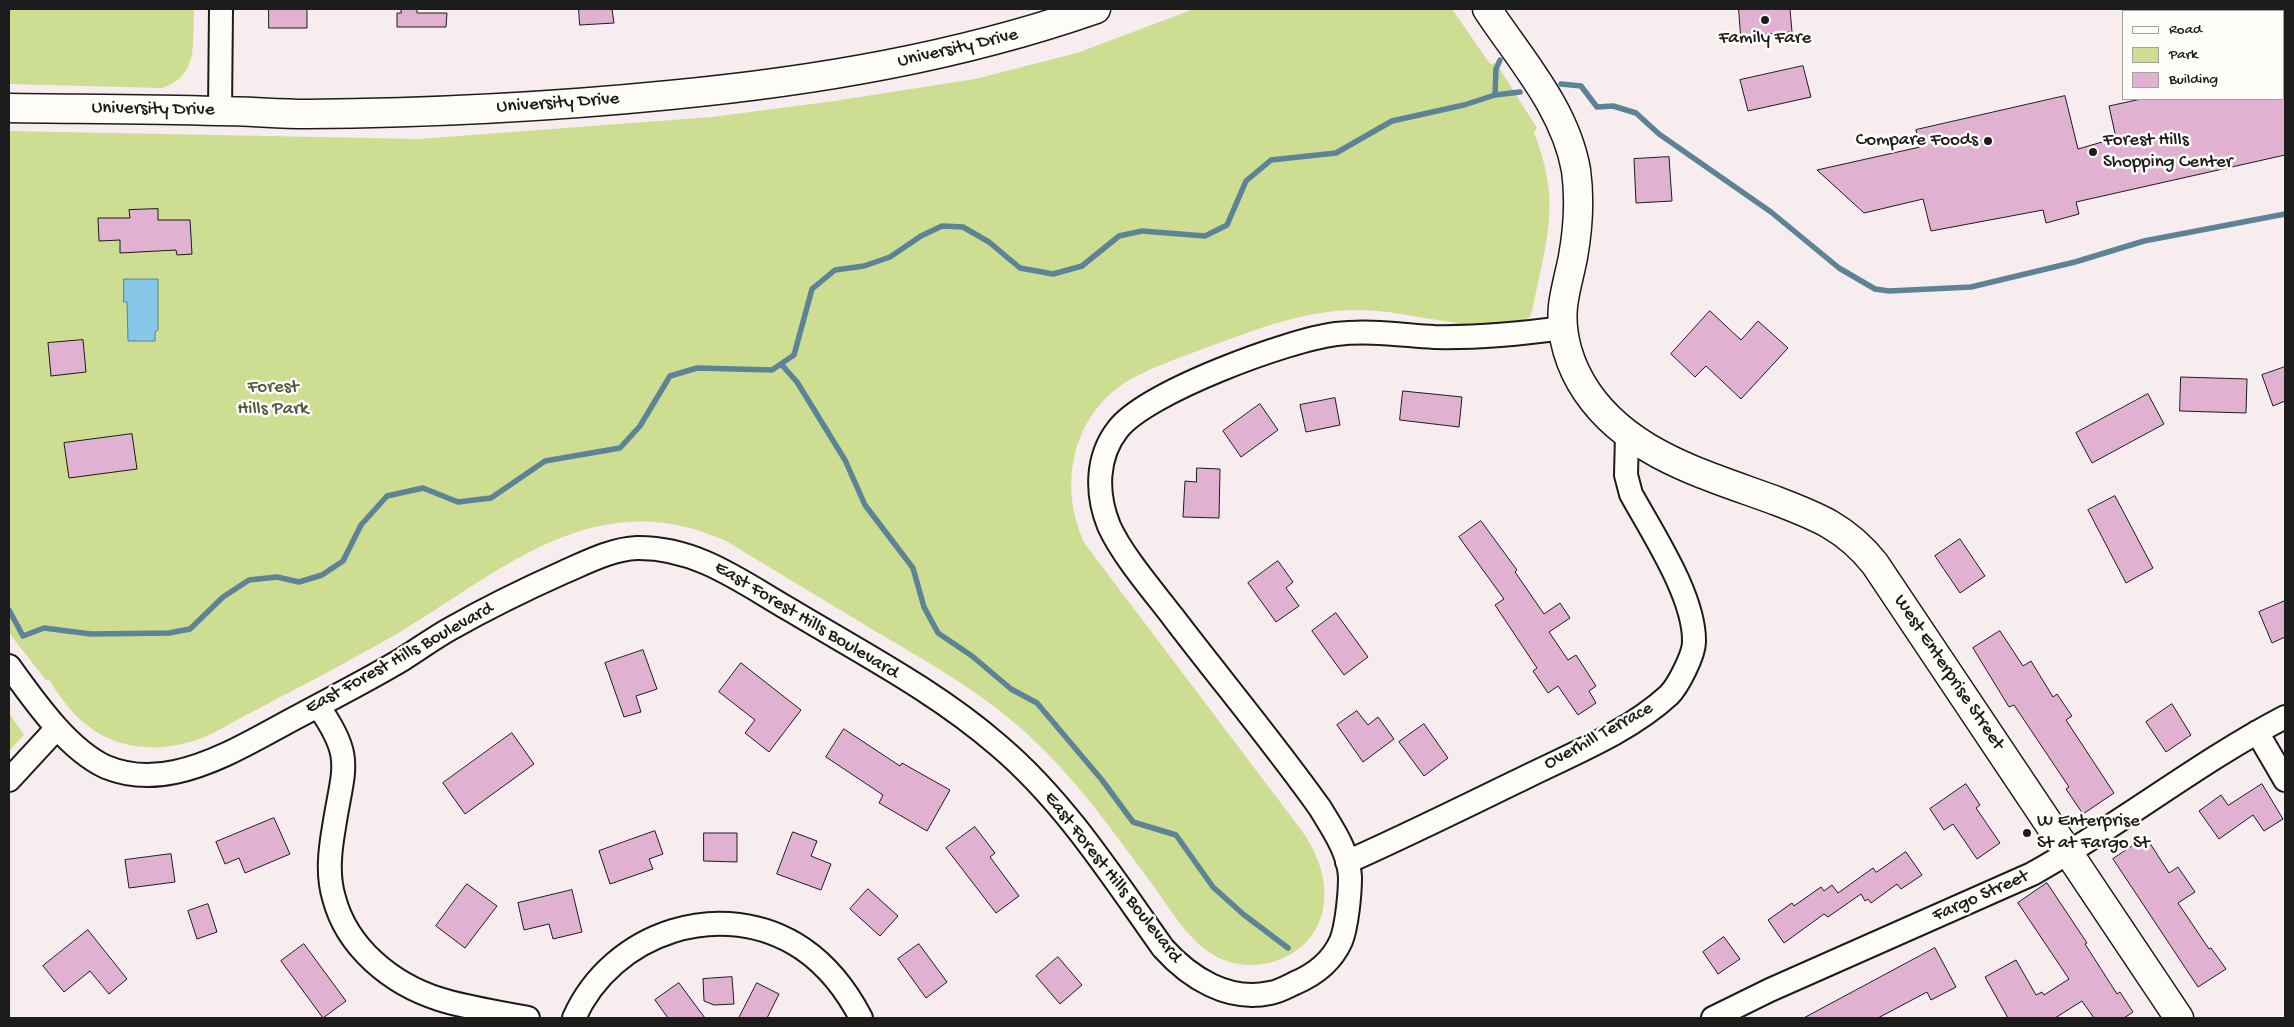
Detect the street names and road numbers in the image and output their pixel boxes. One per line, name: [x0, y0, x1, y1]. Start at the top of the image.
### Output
street label: University Drive: [895, 24, 1021, 74]
street label: University Drive: [496, 88, 620, 120]
street label: University Drive: [91, 98, 215, 122]
street label: East Forest Hills Boulevard: [710, 557, 902, 685]
street label: West Enterprise Street: [1888, 591, 2008, 755]
street label: East Forest Hills Boulevard: [302, 598, 498, 720]
street label: Overhill Terrace: [1541, 698, 1657, 776]
street label: East Forest Hills Boulevard: [1038, 788, 1186, 968]
street label: Fargo Street: [1929, 866, 2033, 928]

